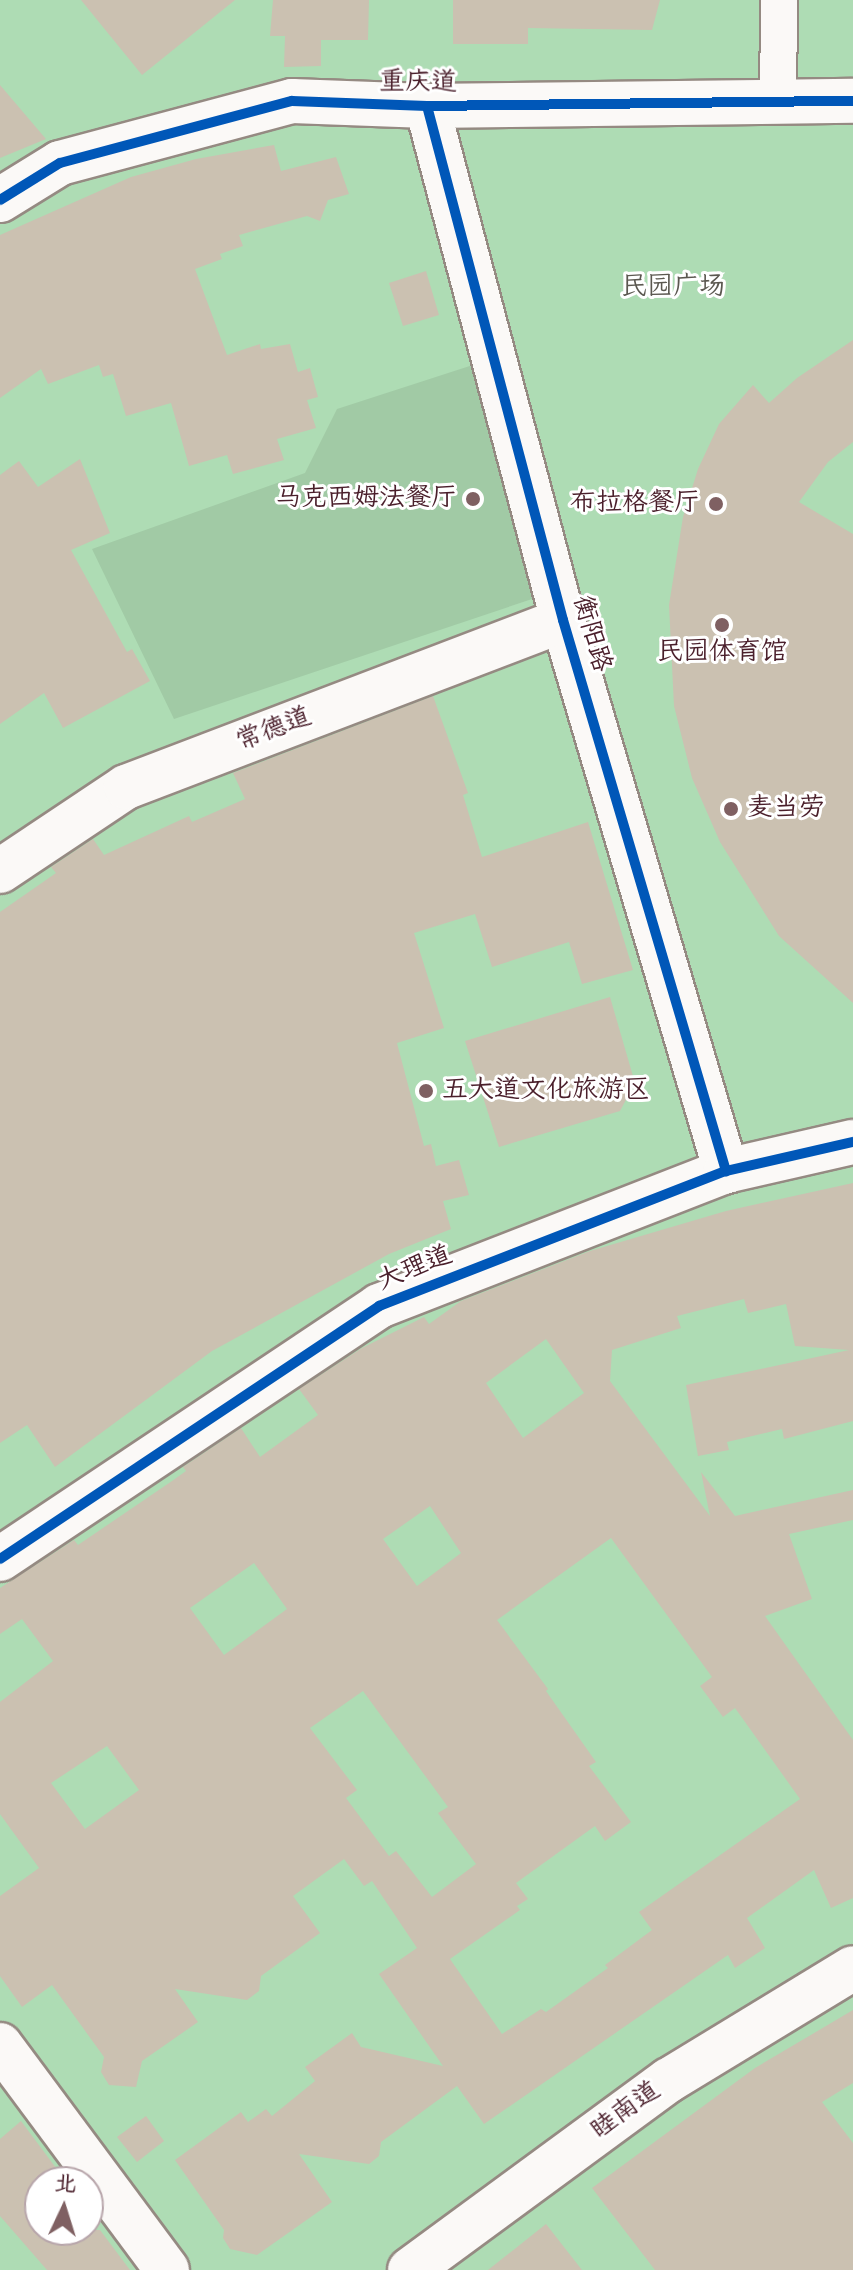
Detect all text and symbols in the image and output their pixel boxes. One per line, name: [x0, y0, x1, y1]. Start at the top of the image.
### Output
street label: 重庆道: [379, 67, 457, 99]
park label: 民园广场: [621, 272, 725, 304]
place label: 马克西姆法餐厅: [275, 483, 457, 515]
place label: 布拉格餐厅: [570, 488, 700, 520]
marker: 马克西姆法餐厅: [464, 490, 482, 508]
marker: 布拉格餐厅: [707, 495, 725, 513]
street label: 衡阳路: [565, 592, 617, 676]
marker: 民园体育馆: [713, 616, 731, 634]
place label: 民园体育馆: [657, 637, 787, 669]
street label: 常德道: [232, 701, 316, 759]
place label: 麦当劳: [747, 793, 825, 825]
marker: 麦当劳: [722, 800, 740, 818]
place label: 五大道文化旅游区: [442, 1075, 650, 1107]
marker: 五大道文化旅游区: [417, 1082, 435, 1100]
street label: 大理道: [373, 1240, 457, 1298]
street label: 睦南道: [585, 2075, 667, 2147]
north arrow: [24, 2166, 104, 2246]
text: 北: [54, 2169, 77, 2199]

